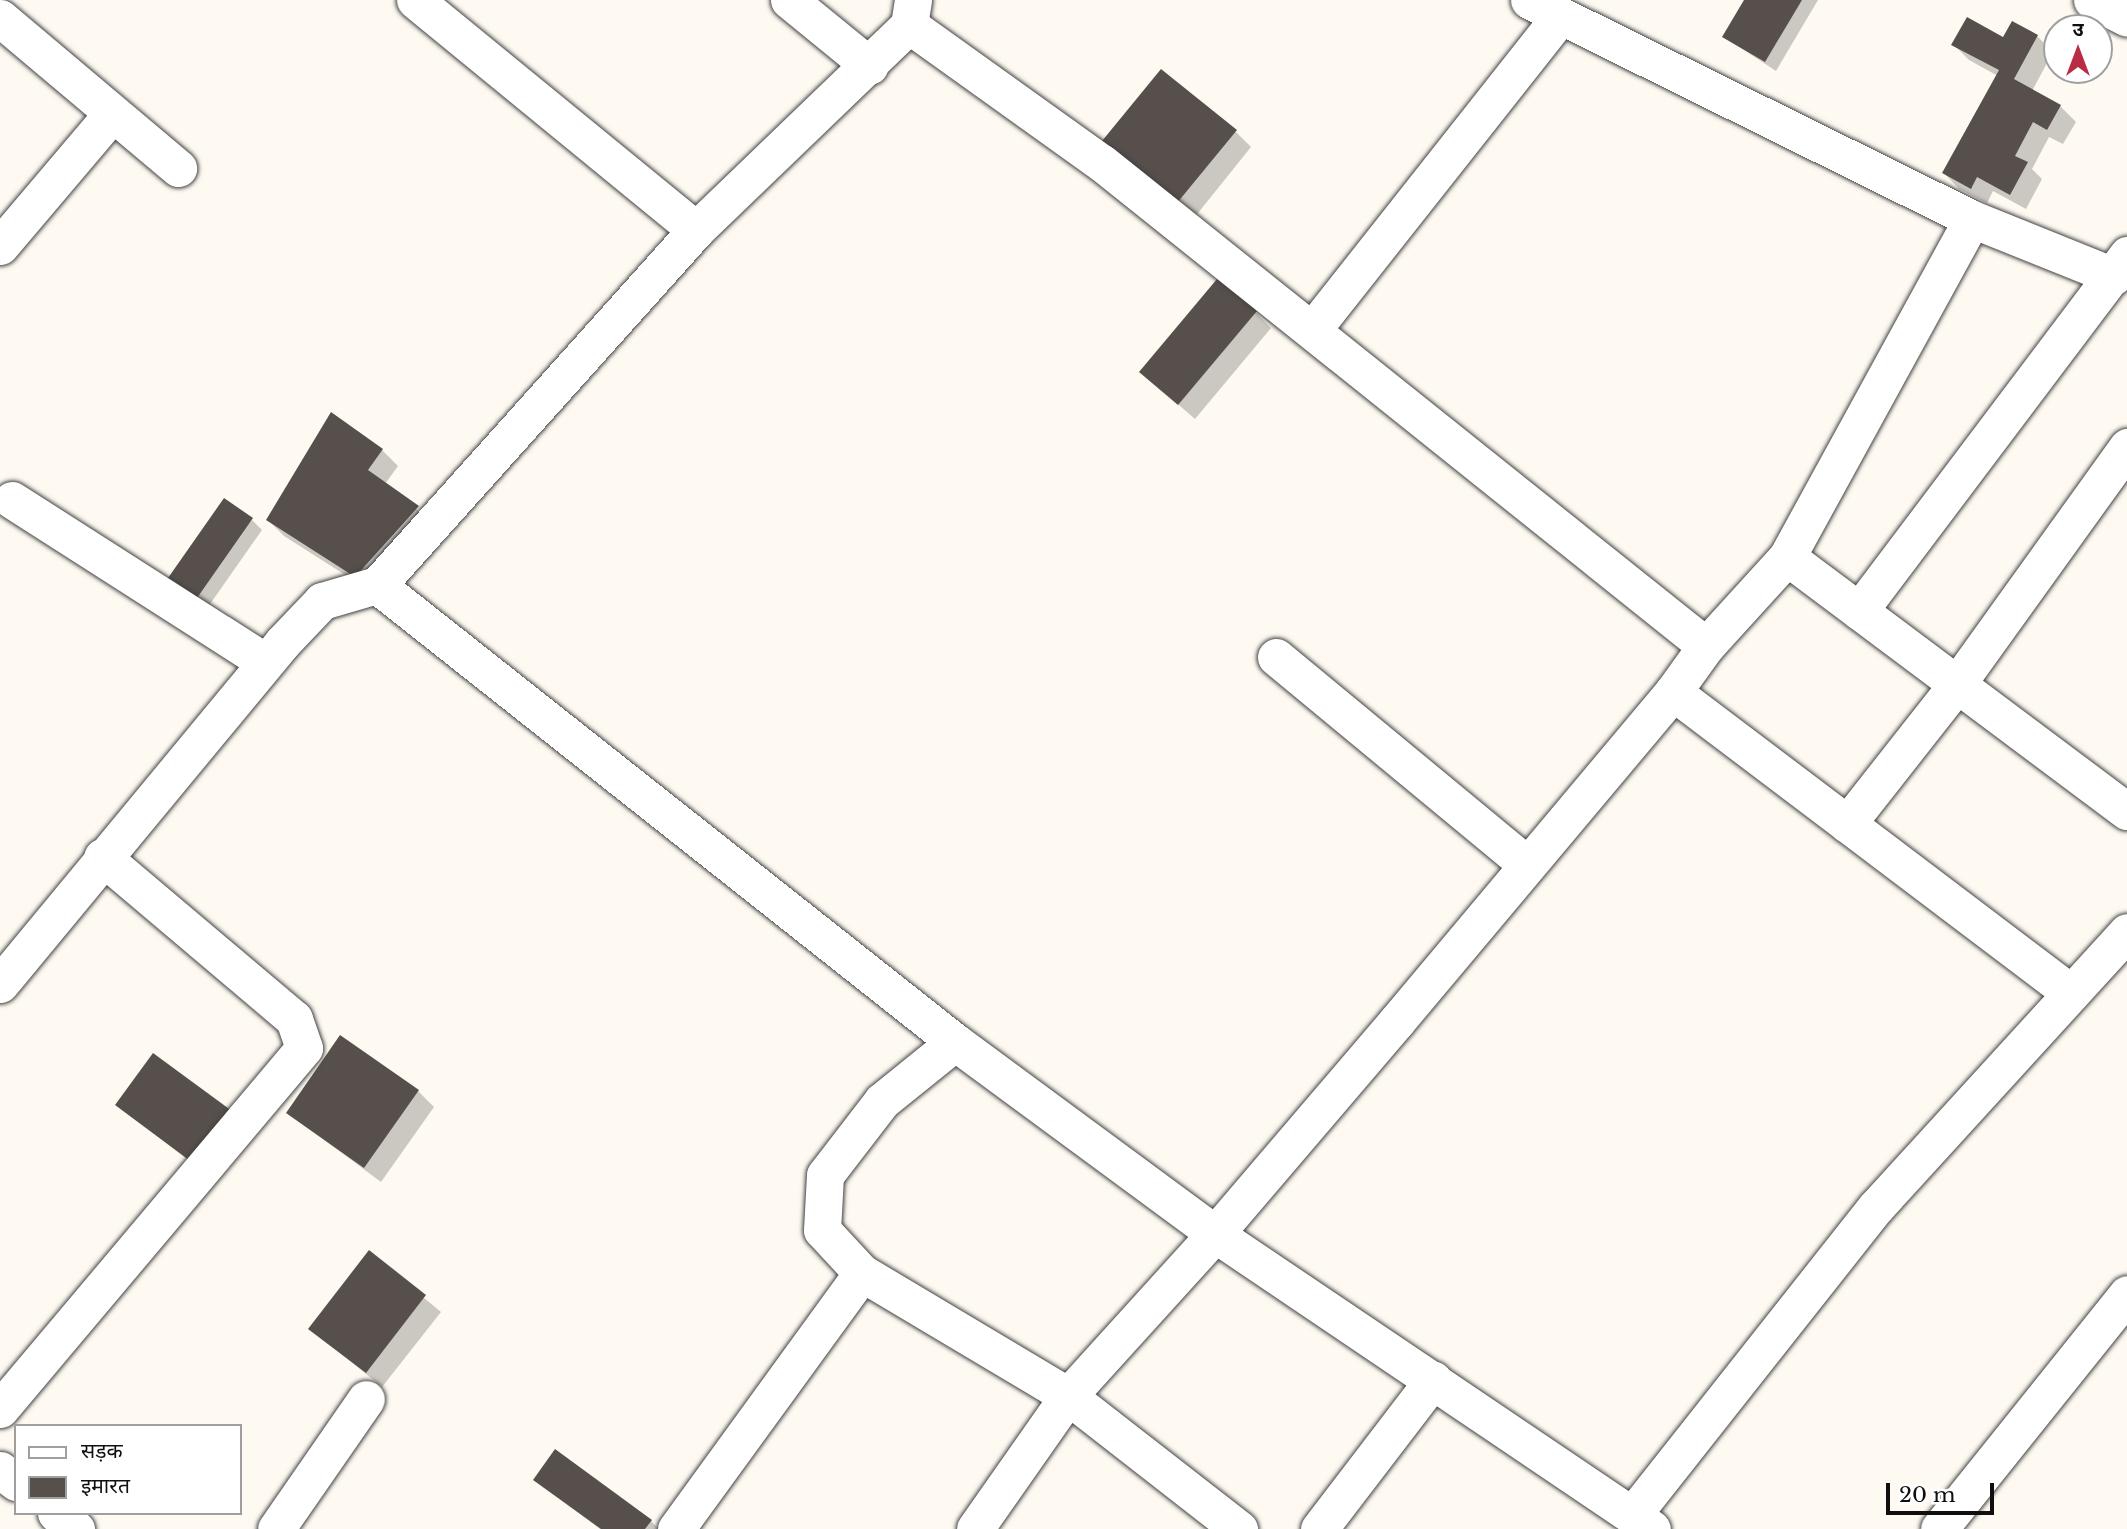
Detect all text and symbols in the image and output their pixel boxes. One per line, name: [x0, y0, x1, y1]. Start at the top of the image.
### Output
north arrow: [2043, 14, 2113, 84]
text: उ: [2072, 18, 2084, 41]
legend: [14, 1424, 242, 1515]
text: सड़क: [81, 1438, 123, 1464]
scale bar: [1889, 1470, 1997, 1514]
text: इमारत: [81, 1473, 130, 1499]
text: 20 m: [1899, 1482, 1956, 1508]

